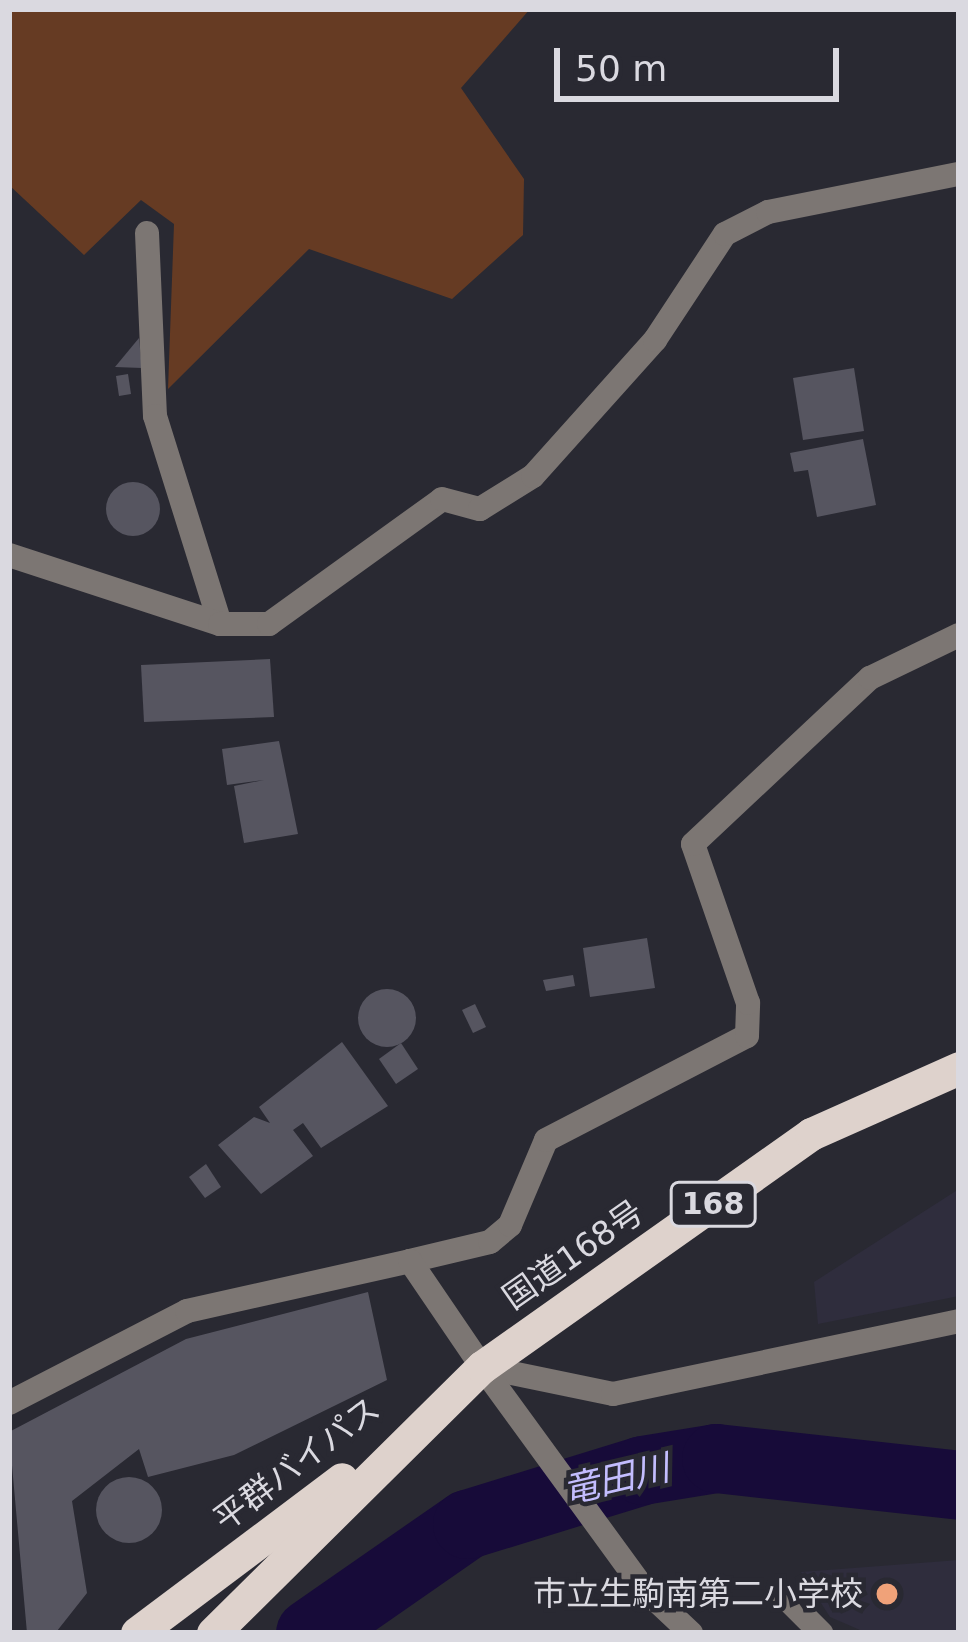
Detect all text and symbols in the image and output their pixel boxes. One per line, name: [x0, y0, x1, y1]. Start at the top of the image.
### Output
scale bar: [560, 24, 845, 98]
text: 50 m: [575, 48, 667, 89]
road number: 168: [668, 1180, 758, 1228]
street label: 国道168号: [495, 1192, 651, 1318]
street label: 平群バイパス: [206, 1389, 388, 1539]
water label: 竜田川: [559, 1446, 673, 1512]
place label: 市立生駒南第二小学校: [533, 1574, 863, 1614]
marker: 市立生駒南第二小学校: [874, 1581, 900, 1607]

